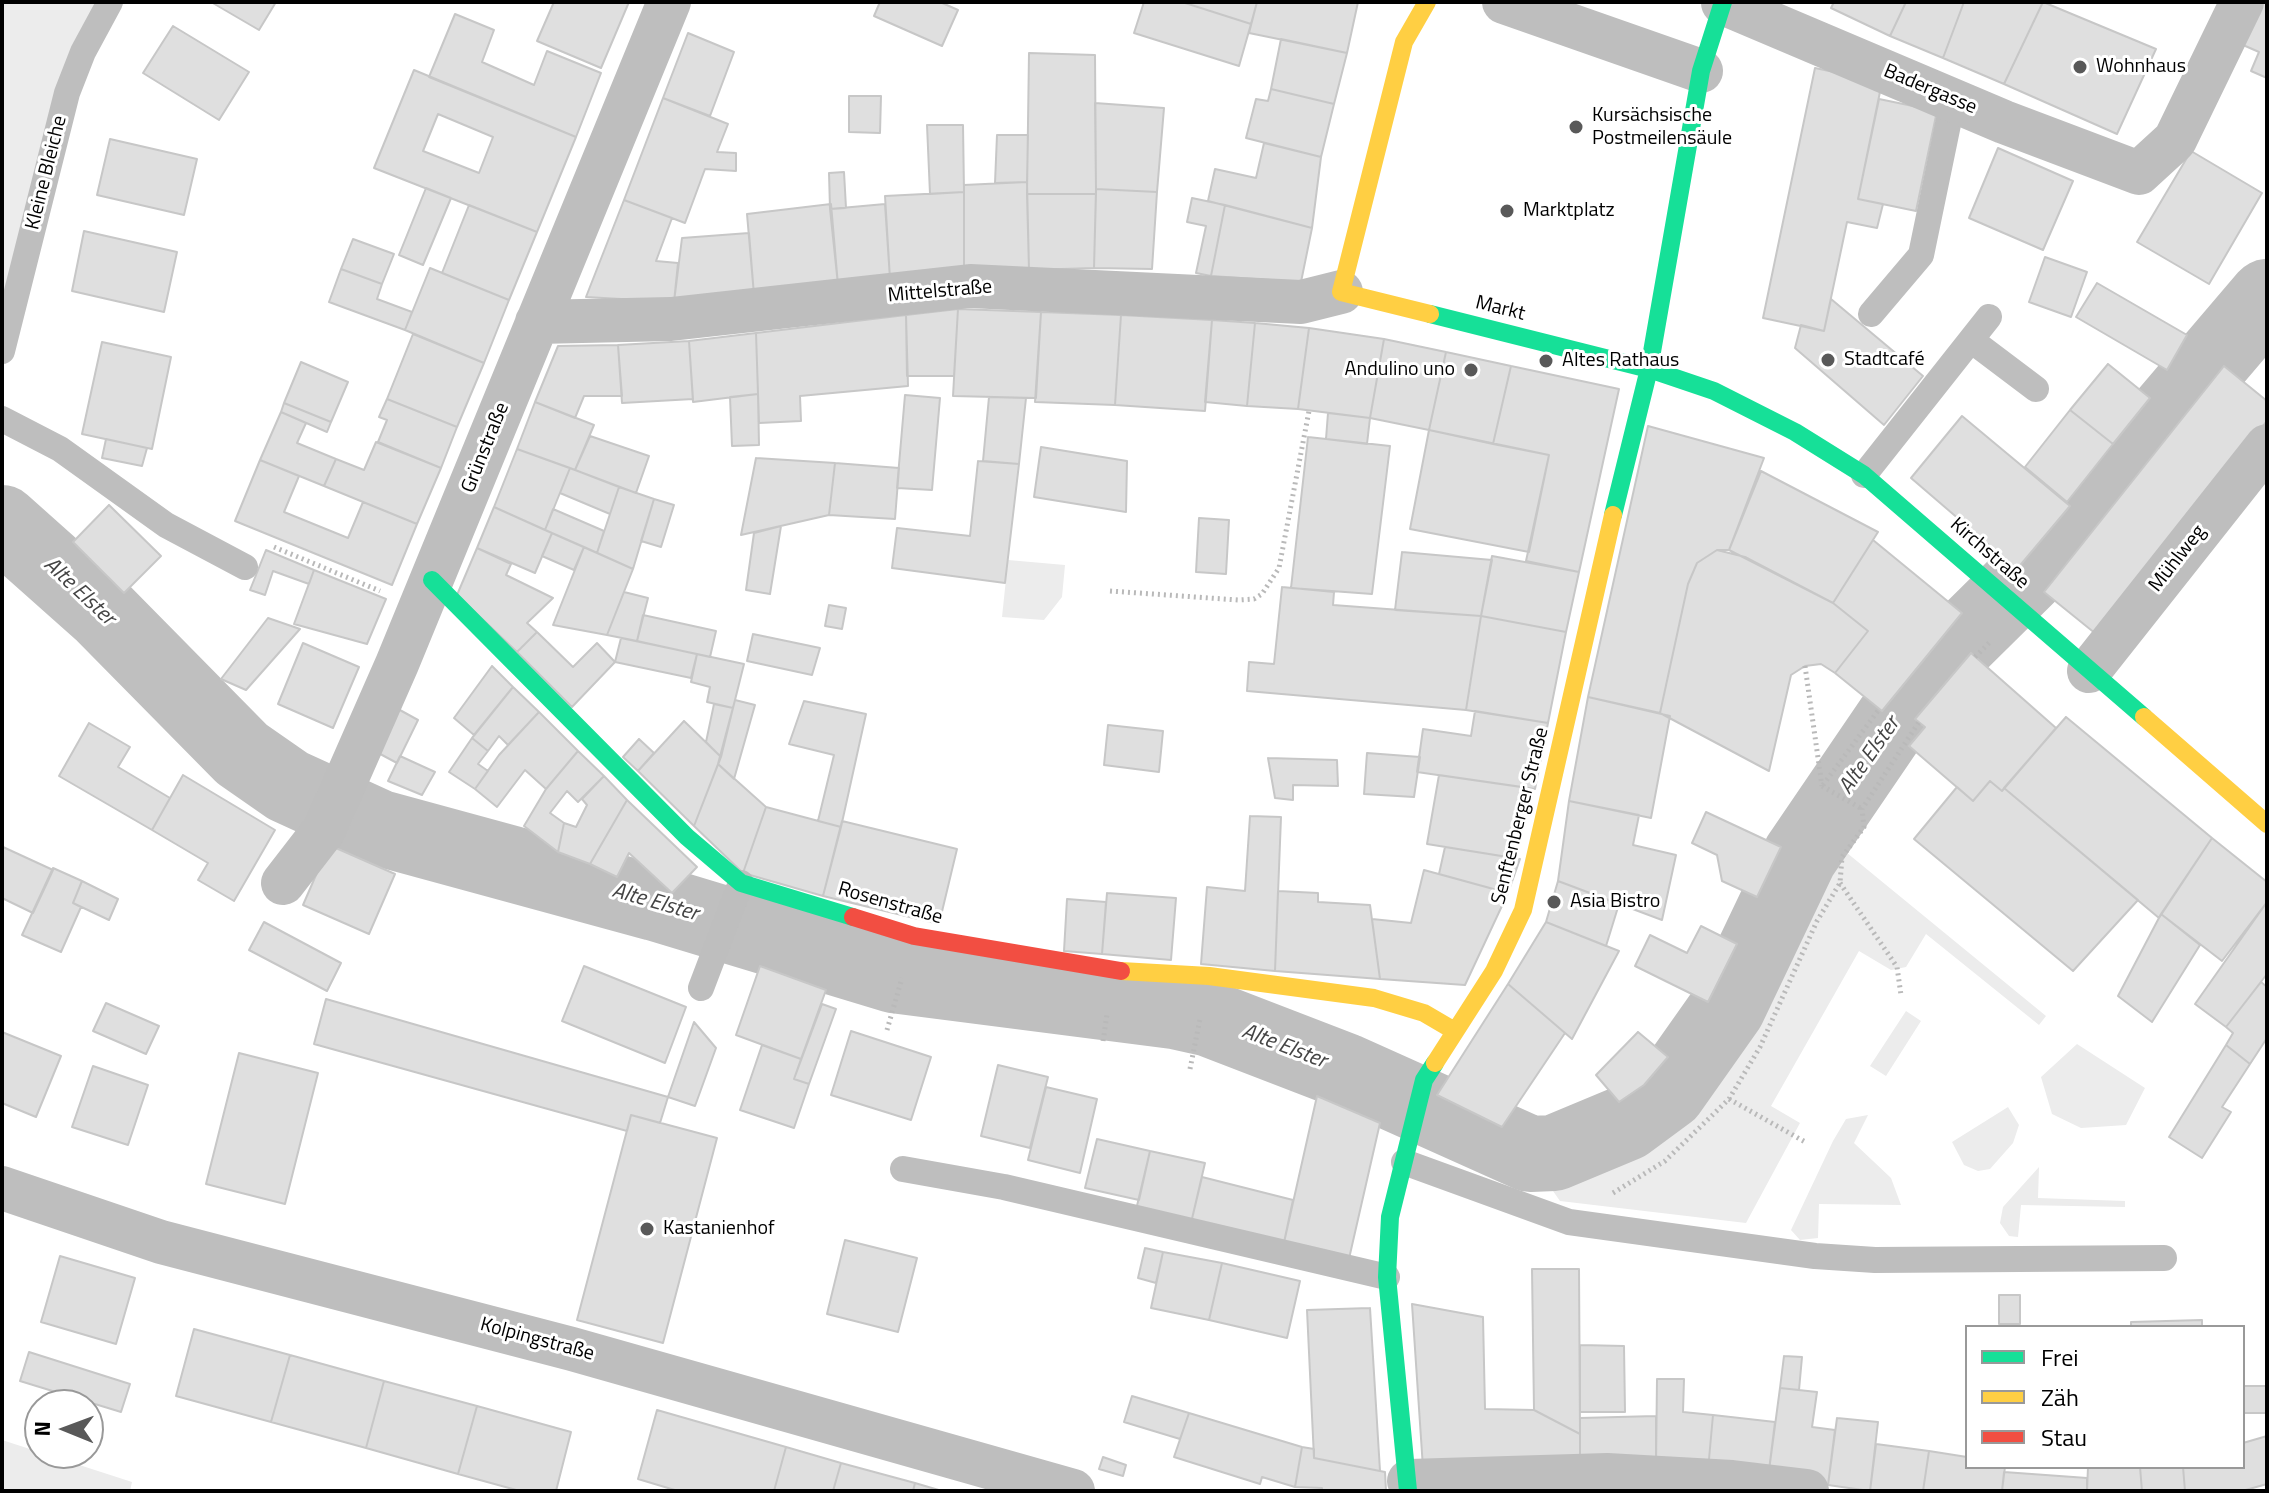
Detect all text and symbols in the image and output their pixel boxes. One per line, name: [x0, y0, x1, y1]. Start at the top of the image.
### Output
place label: Wohnhaus: [2096, 55, 2186, 79]
marker: Wohnhaus: [2071, 58, 2089, 76]
street label: Badergasse: [1880, 60, 1980, 120]
place label: Kursächsische Postmeilensäule: [1592, 104, 1732, 151]
street label: Kleine Bleiche: [21, 113, 73, 233]
marker: Kursächsische Postmeilensäule: [1567, 118, 1585, 136]
place label: Marktplatz: [1523, 199, 1615, 223]
marker: Marktplatz: [1498, 202, 1516, 220]
street label: Mittelstraße: [887, 275, 993, 309]
street label: Markt: [1473, 291, 1527, 327]
place label: Stadtcafé: [1844, 348, 1925, 372]
place label: Altes Rathaus: [1562, 349, 1679, 373]
marker: Stadtcafé: [1819, 351, 1837, 369]
marker: Altes Rathaus: [1537, 352, 1555, 370]
place label: Andulino uno: [1345, 358, 1455, 382]
marker: Andulino uno: [1462, 361, 1480, 379]
street label: Grünstraße: [457, 399, 515, 497]
street label: Kirchstraße: [1945, 513, 2033, 595]
street label: Mühlweg: [2144, 521, 2212, 597]
water label: Alte Elster: [38, 552, 120, 632]
water label: Alte Elster: [1834, 712, 1906, 800]
street label: Senftenberger Straße: [1487, 725, 1555, 907]
water label: Alte Elster: [609, 878, 701, 928]
street label: Rosenstraße: [835, 878, 945, 930]
place label: Asia Bistro: [1570, 890, 1660, 914]
marker: Asia Bistro: [1545, 893, 1563, 911]
water label: Alte Elster: [1238, 1019, 1330, 1075]
place label: Kastanienhof: [663, 1217, 775, 1241]
marker: Kastanienhof: [638, 1220, 656, 1238]
street label: Kolpingstraße: [477, 1313, 597, 1367]
legend: [1965, 1325, 2245, 1469]
text: Frei: [2041, 1339, 2079, 1375]
text: Zäh: [2041, 1379, 2079, 1415]
north arrow: [24, 1389, 104, 1469]
text: Stau: [2041, 1419, 2087, 1455]
text: N: [25, 1421, 59, 1437]

